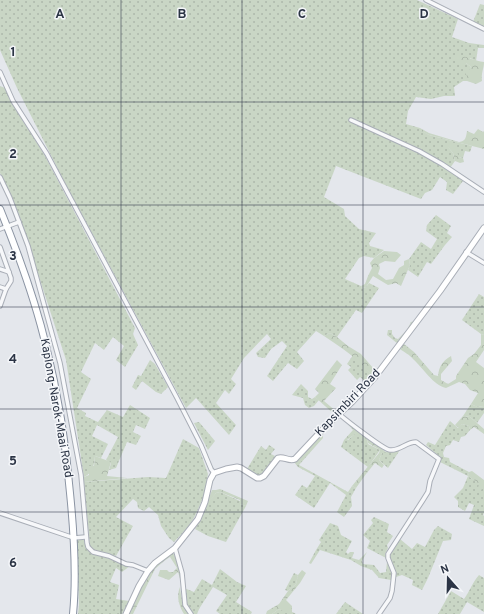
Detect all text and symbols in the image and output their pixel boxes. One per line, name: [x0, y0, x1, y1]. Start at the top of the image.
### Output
text: A: [55, 7, 65, 23]
text: B: [178, 7, 187, 23]
text: C: [298, 7, 306, 23]
text: D: [419, 7, 429, 23]
text: 1: [10, 45, 16, 61]
text: 2: [9, 147, 17, 163]
text: 3: [9, 249, 17, 265]
street label: Kaplong-Narok-Maai Road: [36, 337, 76, 479]
text: 4: [9, 352, 17, 368]
street label: Kapsimbiri Road: [312, 366, 384, 440]
text: 5: [9, 454, 17, 470]
text: 6: [9, 556, 17, 572]
north arrow: [428, 558, 468, 598]
text: N: [439, 562, 451, 577]

